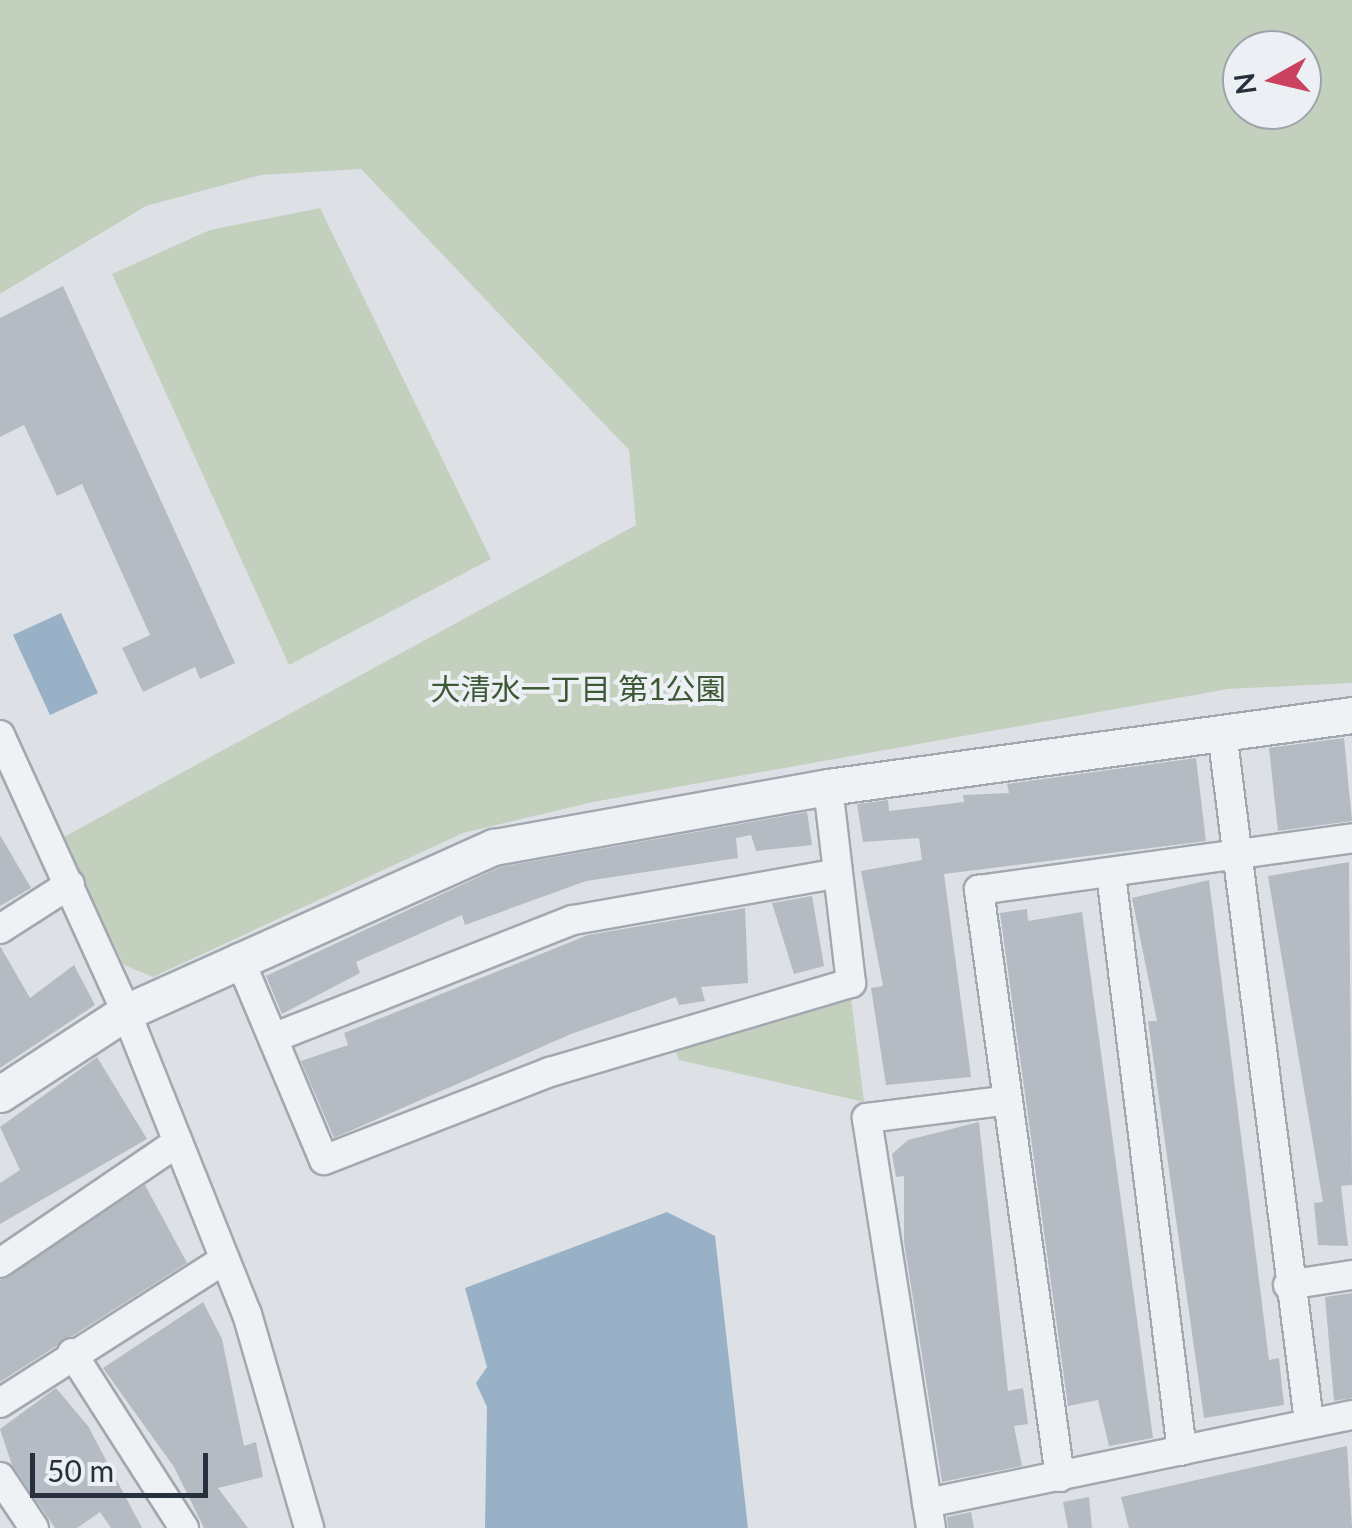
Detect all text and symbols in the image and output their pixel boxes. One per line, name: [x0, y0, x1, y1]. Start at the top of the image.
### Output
north arrow: [1222, 30, 1322, 130]
text: N: [1226, 71, 1263, 97]
park label: 大清水一丁目 第1公園: [430, 670, 726, 706]
scale bar: [35, 1433, 212, 1495]
text: 50 m: [47, 1452, 114, 1488]

